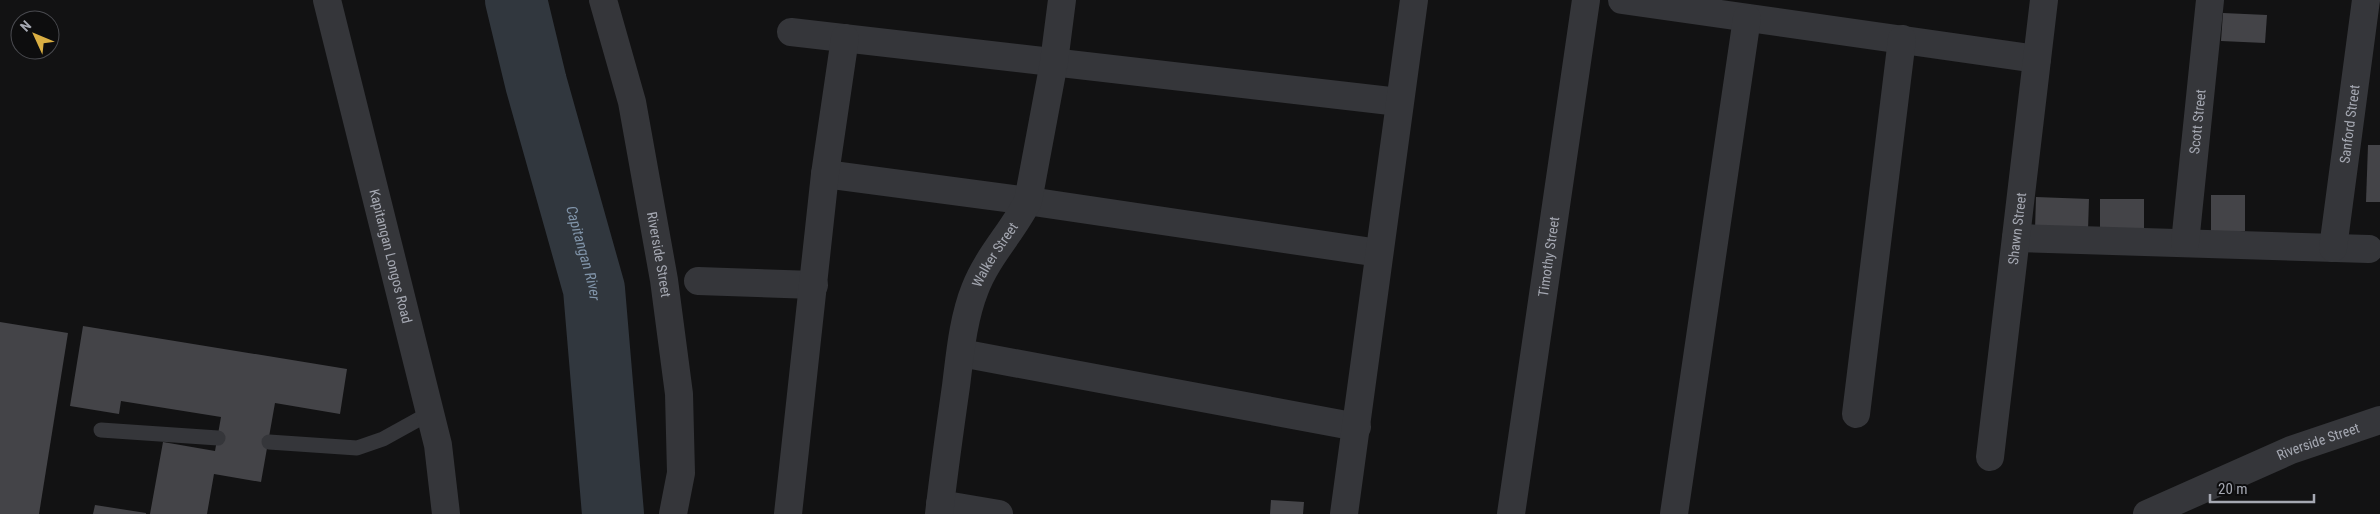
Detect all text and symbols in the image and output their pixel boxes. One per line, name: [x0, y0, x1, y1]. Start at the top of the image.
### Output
north arrow: [10, 10, 60, 60]
text: N: [17, 17, 34, 35]
street label: Sanford Street: [2336, 84, 2363, 164]
street label: Scott Street: [2186, 88, 2209, 155]
street label: Kapitangan Longos Road: [366, 187, 415, 325]
street label: Shawn Street: [2005, 192, 2029, 266]
water label: Capitangan River: [562, 204, 604, 302]
street label: Riverside Street: [644, 210, 674, 298]
street label: Timothy Street: [1535, 216, 1562, 298]
street label: Walker Street: [969, 219, 1021, 289]
street label: Riverside Street: [2274, 420, 2362, 463]
scale bar: [2210, 472, 2314, 504]
text: 20 m: [2218, 480, 2248, 498]

